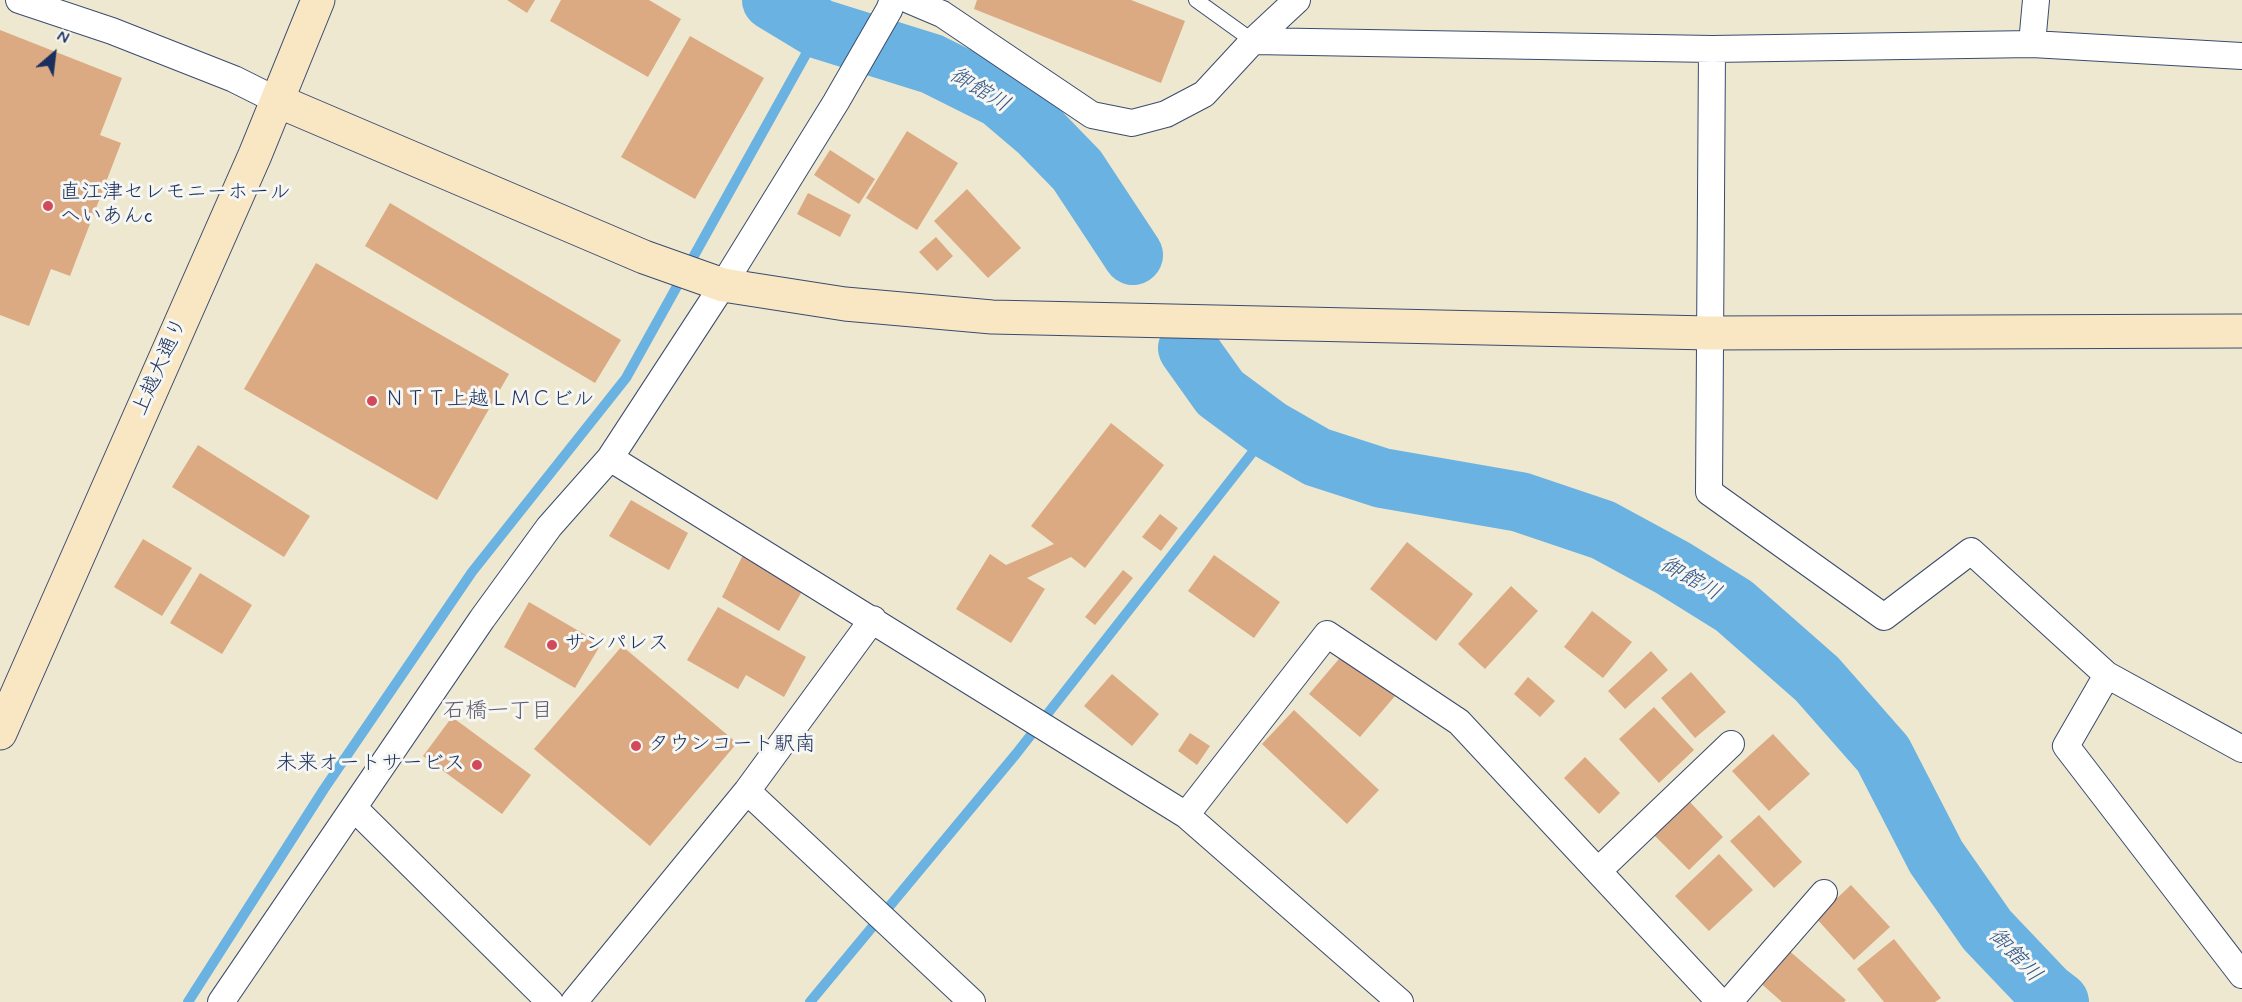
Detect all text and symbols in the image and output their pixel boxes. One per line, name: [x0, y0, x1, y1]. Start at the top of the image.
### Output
north arrow: [24, 24, 84, 84]
text: N: [53, 26, 72, 49]
water label: 御館川: [944, 63, 1014, 119]
place label: 直江津セレモニーホール へいあんc: [60, 181, 291, 231]
marker: 直江津セレモニーホール へいあんc: [41, 199, 55, 213]
street label: 上越大通り: [128, 314, 194, 420]
place label: ＮＴＴ上越ＬＭＣビル: [384, 388, 594, 414]
marker: ＮＴＴ上越ＬＭＣビル: [365, 394, 379, 408]
water label: 御館川: [1655, 552, 1725, 608]
place label: サンパレス: [564, 632, 669, 658]
marker: サンパレス: [545, 638, 559, 652]
district label: 石橋一丁目: [443, 699, 553, 725]
place label: タウンコート駅南: [648, 733, 816, 759]
marker: タウンコート駅南: [629, 739, 643, 753]
place label: 未来オートサービス: [276, 752, 465, 778]
marker: 未来オートサービス: [470, 758, 484, 772]
water label: 御館川: [1982, 923, 2046, 989]

